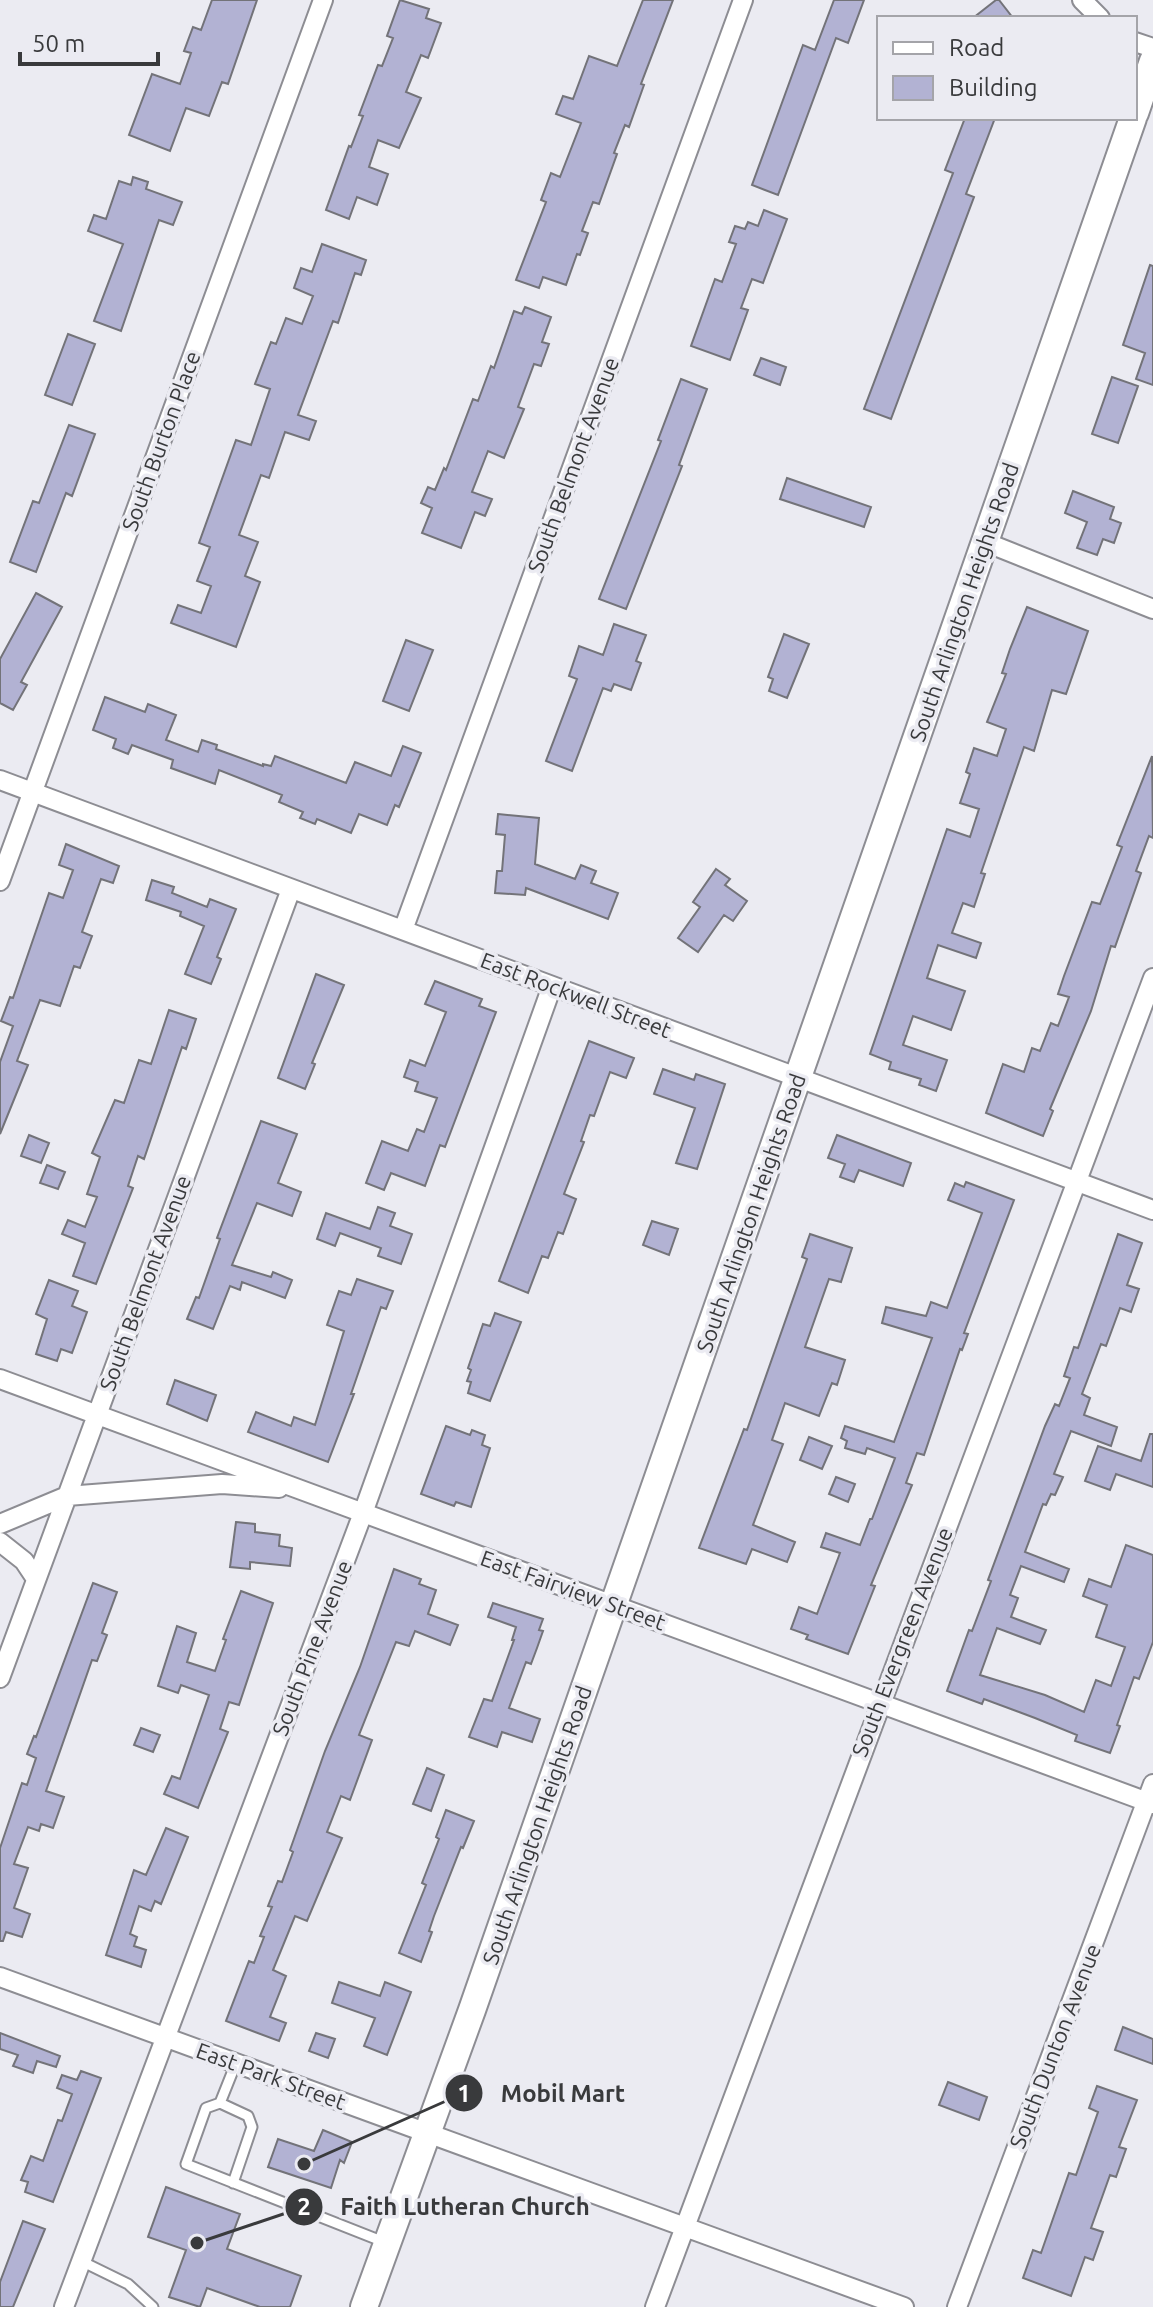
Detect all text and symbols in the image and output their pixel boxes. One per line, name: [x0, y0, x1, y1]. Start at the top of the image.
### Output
scale bar: [20, 16, 158, 66]
legend: [877, 16, 1137, 120]
text: 50 m: [32, 30, 85, 57]
text: Road: [949, 34, 1004, 61]
text: Building: [949, 74, 1037, 101]
street label: South Burton Place: [116, 347, 205, 534]
street label: South Belmont Avenue: [522, 354, 623, 576]
street label: South Arlington Heights Road: [904, 459, 1023, 745]
street label: East Rockwell Street: [477, 947, 675, 1043]
street label: South Arlington Heights Road: [691, 1070, 810, 1356]
street label: South Belmont Avenue: [94, 1172, 195, 1394]
street label: South Evergreen Avenue: [846, 1524, 957, 1760]
street label: East Fairview Street: [477, 1544, 669, 1635]
street label: South Pine Avenue: [267, 1557, 356, 1739]
street label: South Arlington Heights Road: [477, 1682, 596, 1968]
street label: South Dunton Avenue: [1004, 1940, 1105, 2152]
street label: East Park Street: [193, 2037, 350, 2114]
callout: Mobil Mart: [444, 2069, 641, 2117]
text: 1: [457, 2080, 471, 2107]
text: Mobil Mart: [501, 2080, 625, 2107]
callout: Faith Lutheran Church: [284, 2183, 606, 2231]
text: 2: [297, 2193, 311, 2220]
text: Faith Lutheran Church: [340, 2193, 590, 2220]

